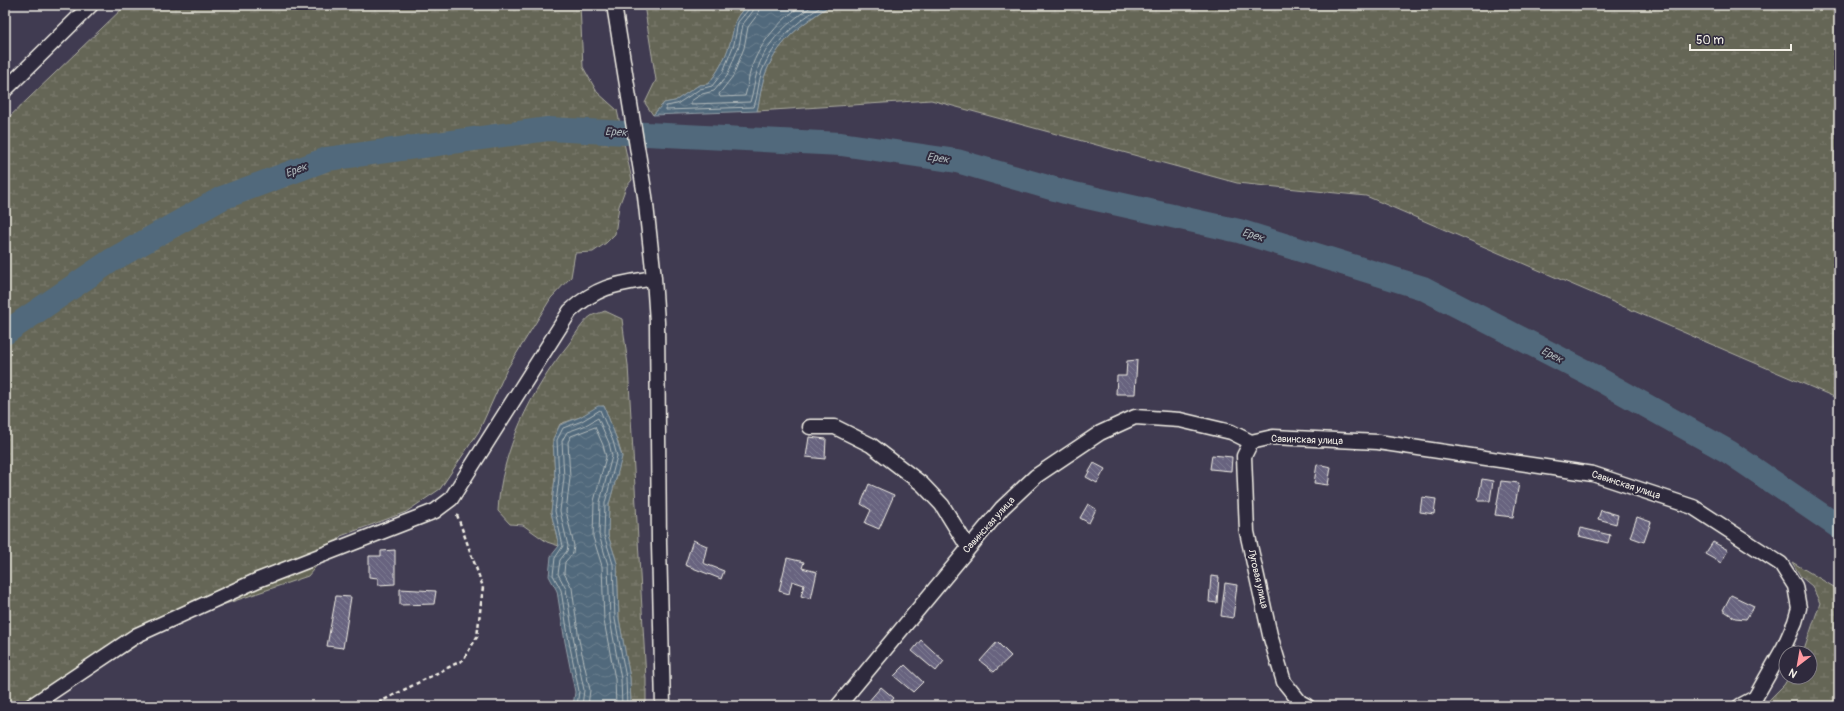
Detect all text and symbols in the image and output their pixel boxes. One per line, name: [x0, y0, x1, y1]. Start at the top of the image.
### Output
scale bar: [1690, 26, 1791, 52]
text: 50 m: [1696, 33, 1724, 48]
water label: Ерек: [605, 125, 629, 139]
water label: Ерек: [926, 150, 951, 166]
water label: Ерек: [283, 160, 310, 180]
water label: Ерек: [1241, 226, 1267, 245]
water label: Ерек: [1539, 344, 1566, 366]
street label: Савинская улица: [1271, 433, 1343, 447]
street label: Савинская улица: [1590, 468, 1662, 502]
street label: Савинская улица: [961, 494, 1018, 556]
street label: Луговая улица: [1245, 547, 1271, 610]
north arrow: [1778, 645, 1818, 685]
text: N: [1786, 665, 1800, 681]

